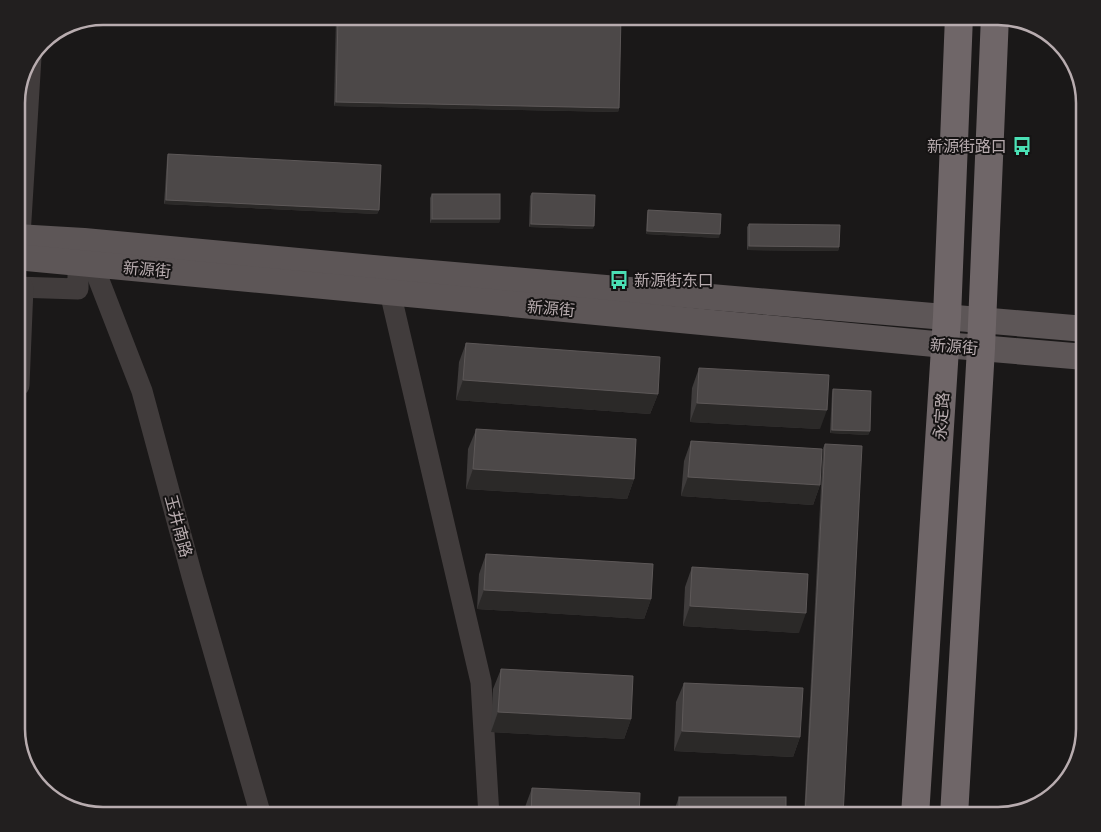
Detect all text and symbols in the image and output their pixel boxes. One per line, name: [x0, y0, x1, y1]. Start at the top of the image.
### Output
bus stop icon: 新源街路口: [1011, 135, 1033, 157]
place label: 新源街路口: [927, 137, 1007, 156]
street label: 新源街: [122, 258, 172, 281]
bus stop icon: 新源街东口: [608, 269, 630, 291]
place label: 新源街东口: [634, 271, 714, 290]
street label: 新源街: [526, 297, 576, 320]
street label: 新源街: [929, 335, 979, 358]
street label: 永定路: [930, 391, 953, 441]
street label: 玉井南路: [161, 493, 196, 560]

